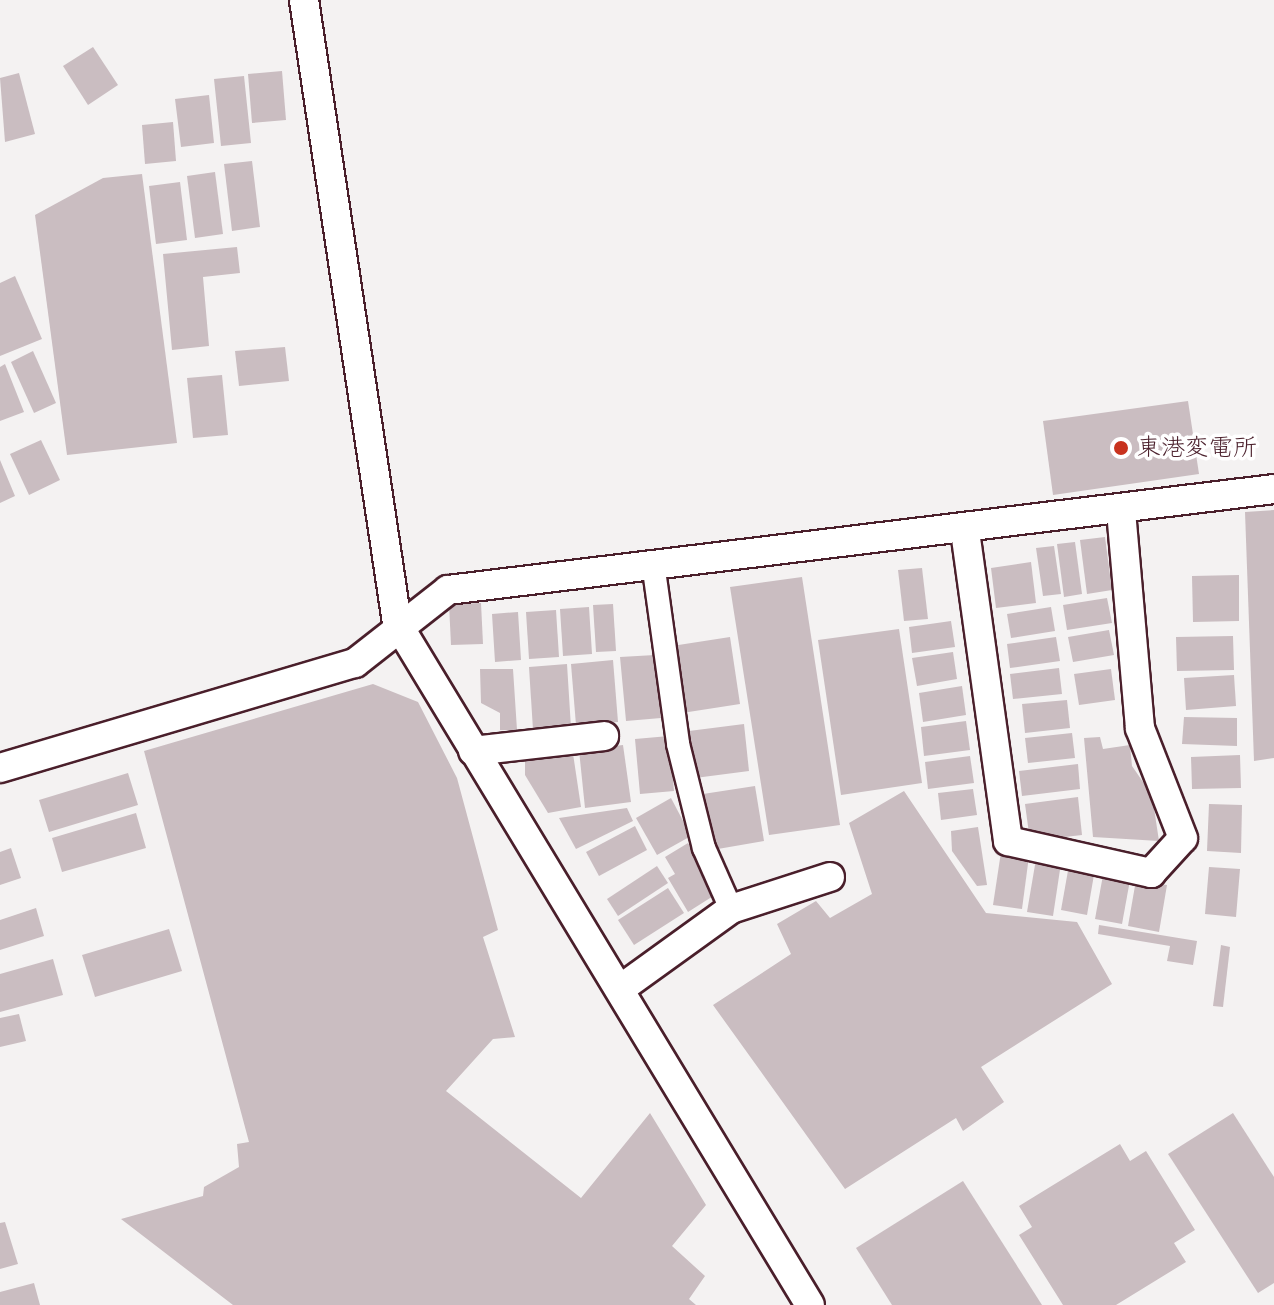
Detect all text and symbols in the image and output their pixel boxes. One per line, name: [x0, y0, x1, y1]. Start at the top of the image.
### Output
place label: 東港変電所: [1137, 434, 1257, 462]
marker: 東港変電所: [1112, 439, 1130, 457]

